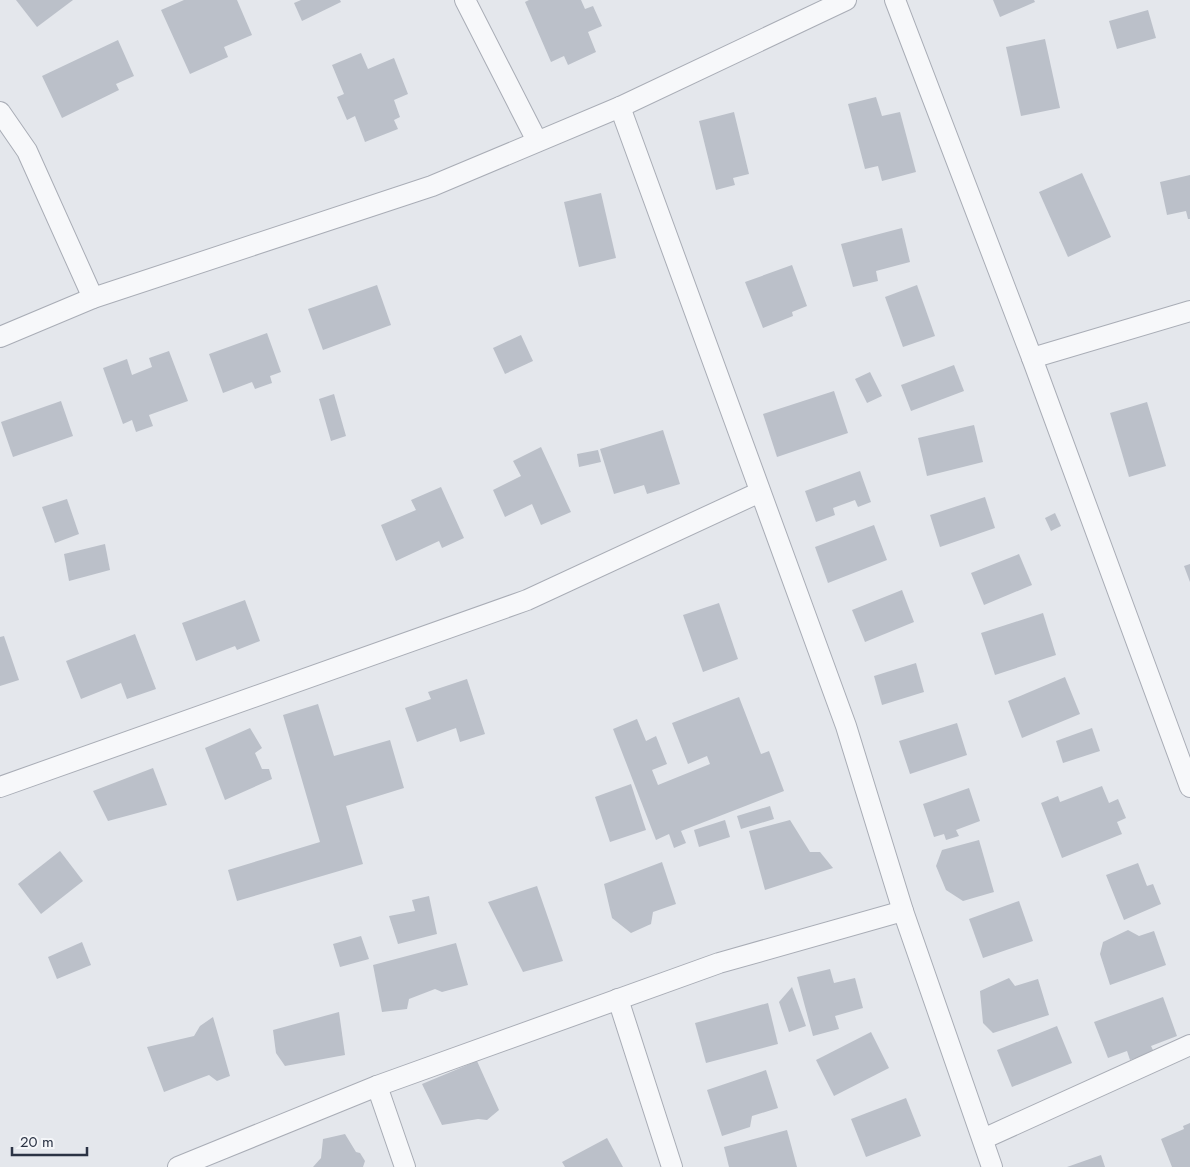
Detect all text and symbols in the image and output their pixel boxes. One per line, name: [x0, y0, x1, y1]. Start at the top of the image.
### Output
scale bar: [12, 1124, 88, 1156]
text: 20 m: [20, 1131, 54, 1153]

